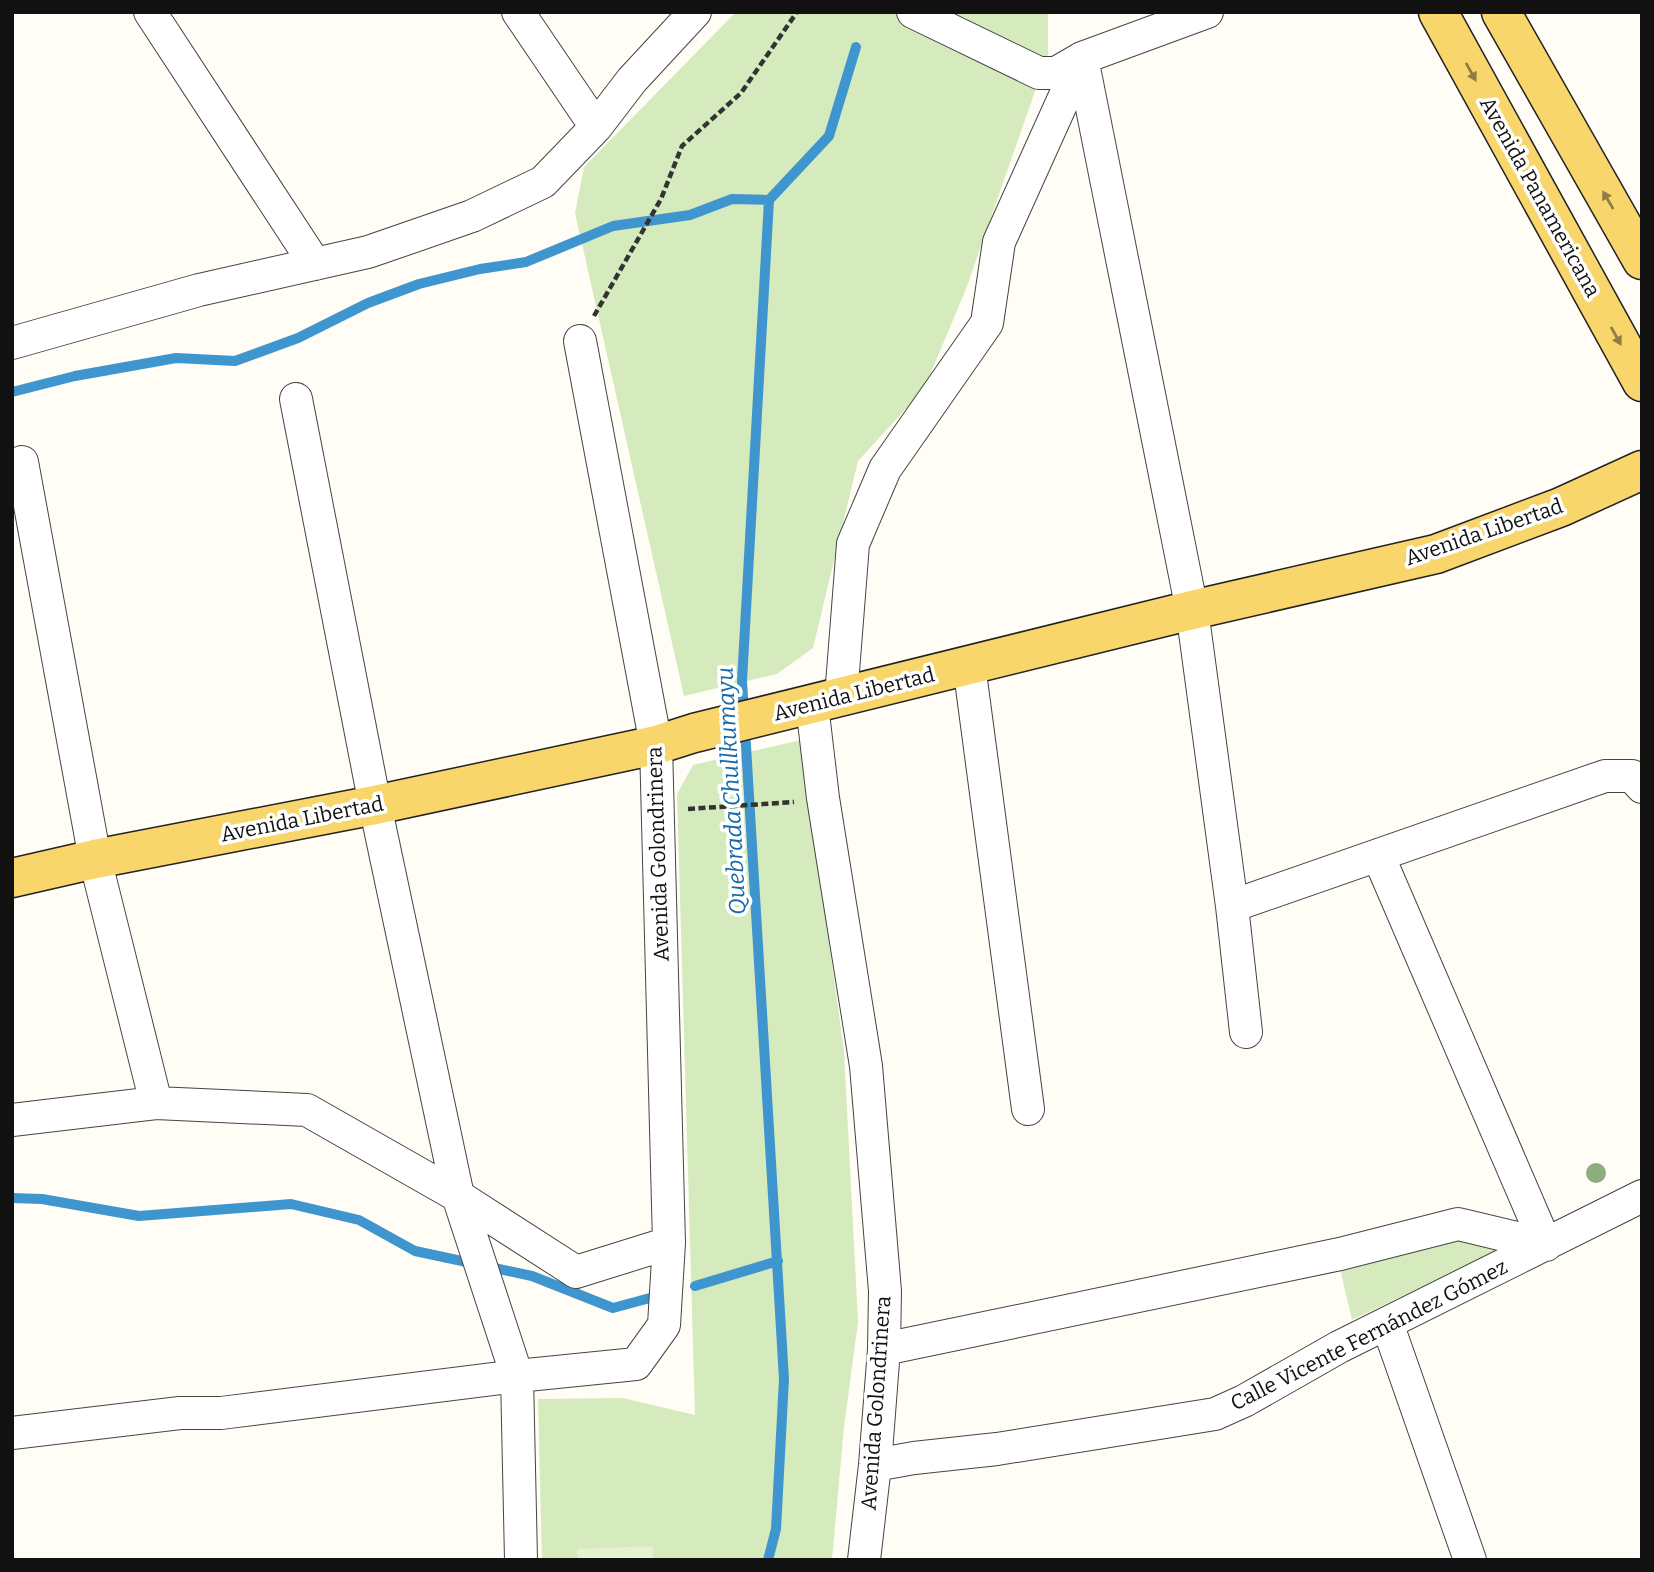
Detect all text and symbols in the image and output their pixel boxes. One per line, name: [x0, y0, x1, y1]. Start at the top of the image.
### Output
one-way arrow: [1465, 62, 1477, 82]
street label: Avenida Panamericana: [1474, 92, 1606, 302]
one-way arrow: [1602, 191, 1614, 210]
one-way arrow: [1610, 326, 1622, 346]
street label: Avenida Libertad: [1402, 493, 1566, 571]
street label: Avenida Libertad: [771, 661, 937, 727]
water label: Quebrada Chullkumayu: [711, 666, 751, 916]
street label: Avenida Golondrinera: [641, 746, 675, 962]
street label: Avenida Libertad: [218, 790, 386, 848]
street label: Calle Vicente Fernández Gómez: [1226, 1254, 1512, 1416]
street label: Avenida Golondrinera: [856, 1294, 897, 1511]

